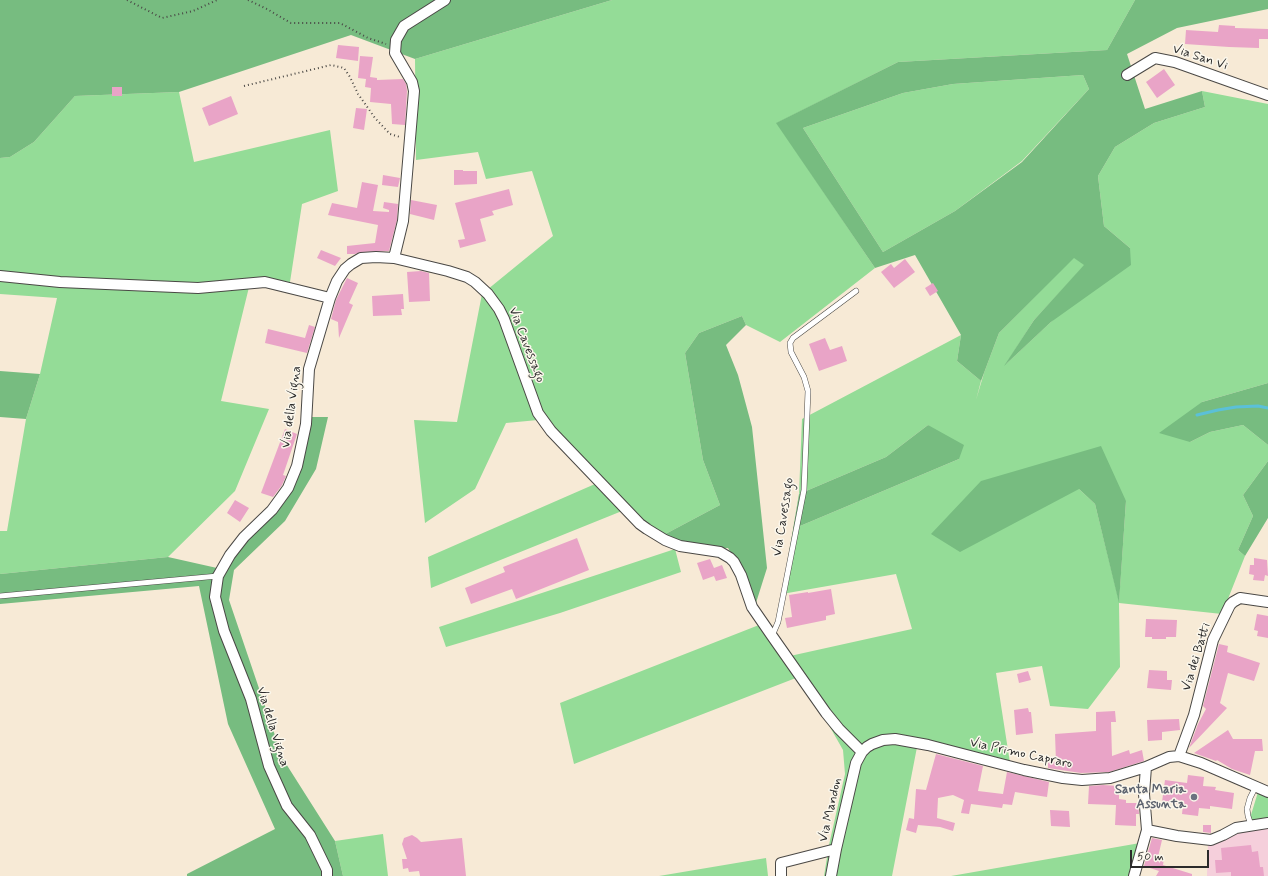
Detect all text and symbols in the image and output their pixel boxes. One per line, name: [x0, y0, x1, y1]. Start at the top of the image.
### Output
street label: Via San Vi: [1170, 42, 1230, 74]
street label: Via Cavessago: [504, 305, 548, 385]
street label: Via della Vigna: [279, 365, 305, 449]
street label: Via Cavessago: [770, 477, 798, 557]
street label: Via dei Batti: [1179, 621, 1215, 693]
street label: Via della Vigna: [252, 685, 292, 769]
street label: Via Primo Capraro: [968, 736, 1074, 772]
street label: Via Mandon: [816, 776, 846, 844]
place label: Santa Maria Assunta: [1115, 782, 1186, 813]
marker: Santa Maria Assunta: [1189, 792, 1199, 802]
scale bar: [1132, 842, 1211, 868]
text: 50 m: [1137, 849, 1164, 865]

